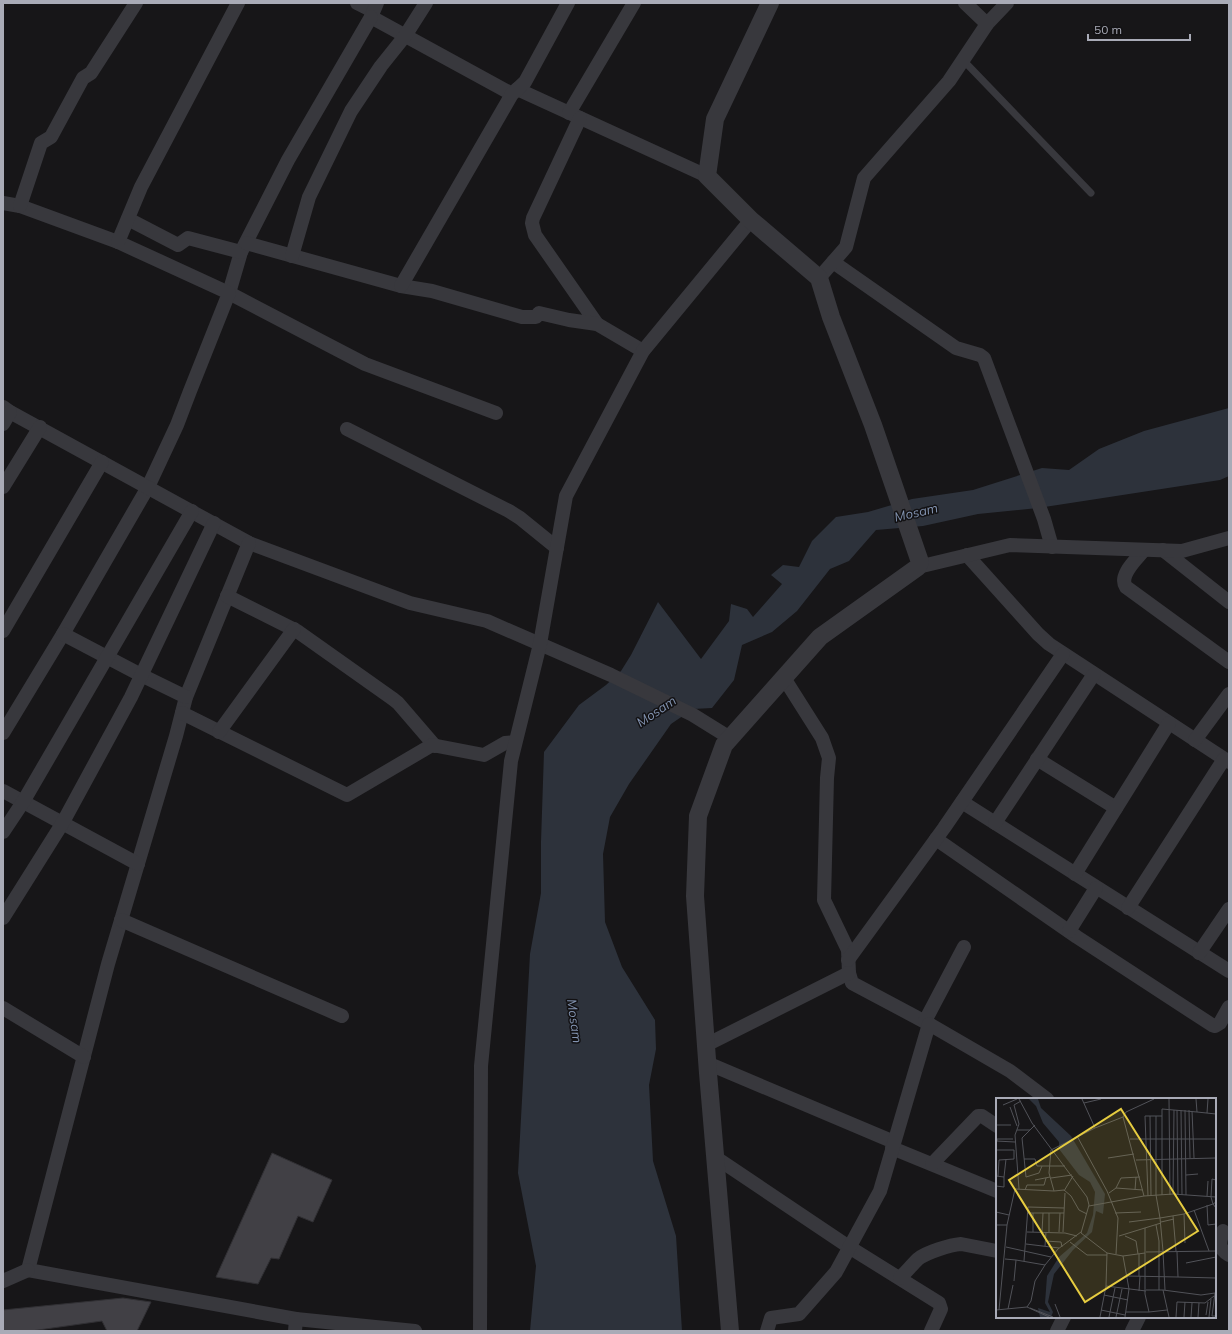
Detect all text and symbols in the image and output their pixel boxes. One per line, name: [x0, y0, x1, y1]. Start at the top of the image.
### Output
scale bar: [1088, 16, 1190, 42]
text: 50 m: [1094, 22, 1122, 37]
water label: Mosam: [893, 499, 939, 525]
water label: Mosam: [633, 692, 679, 730]
water label: Mosam: [564, 998, 586, 1044]
inset map: [996, 1098, 1216, 1318]

